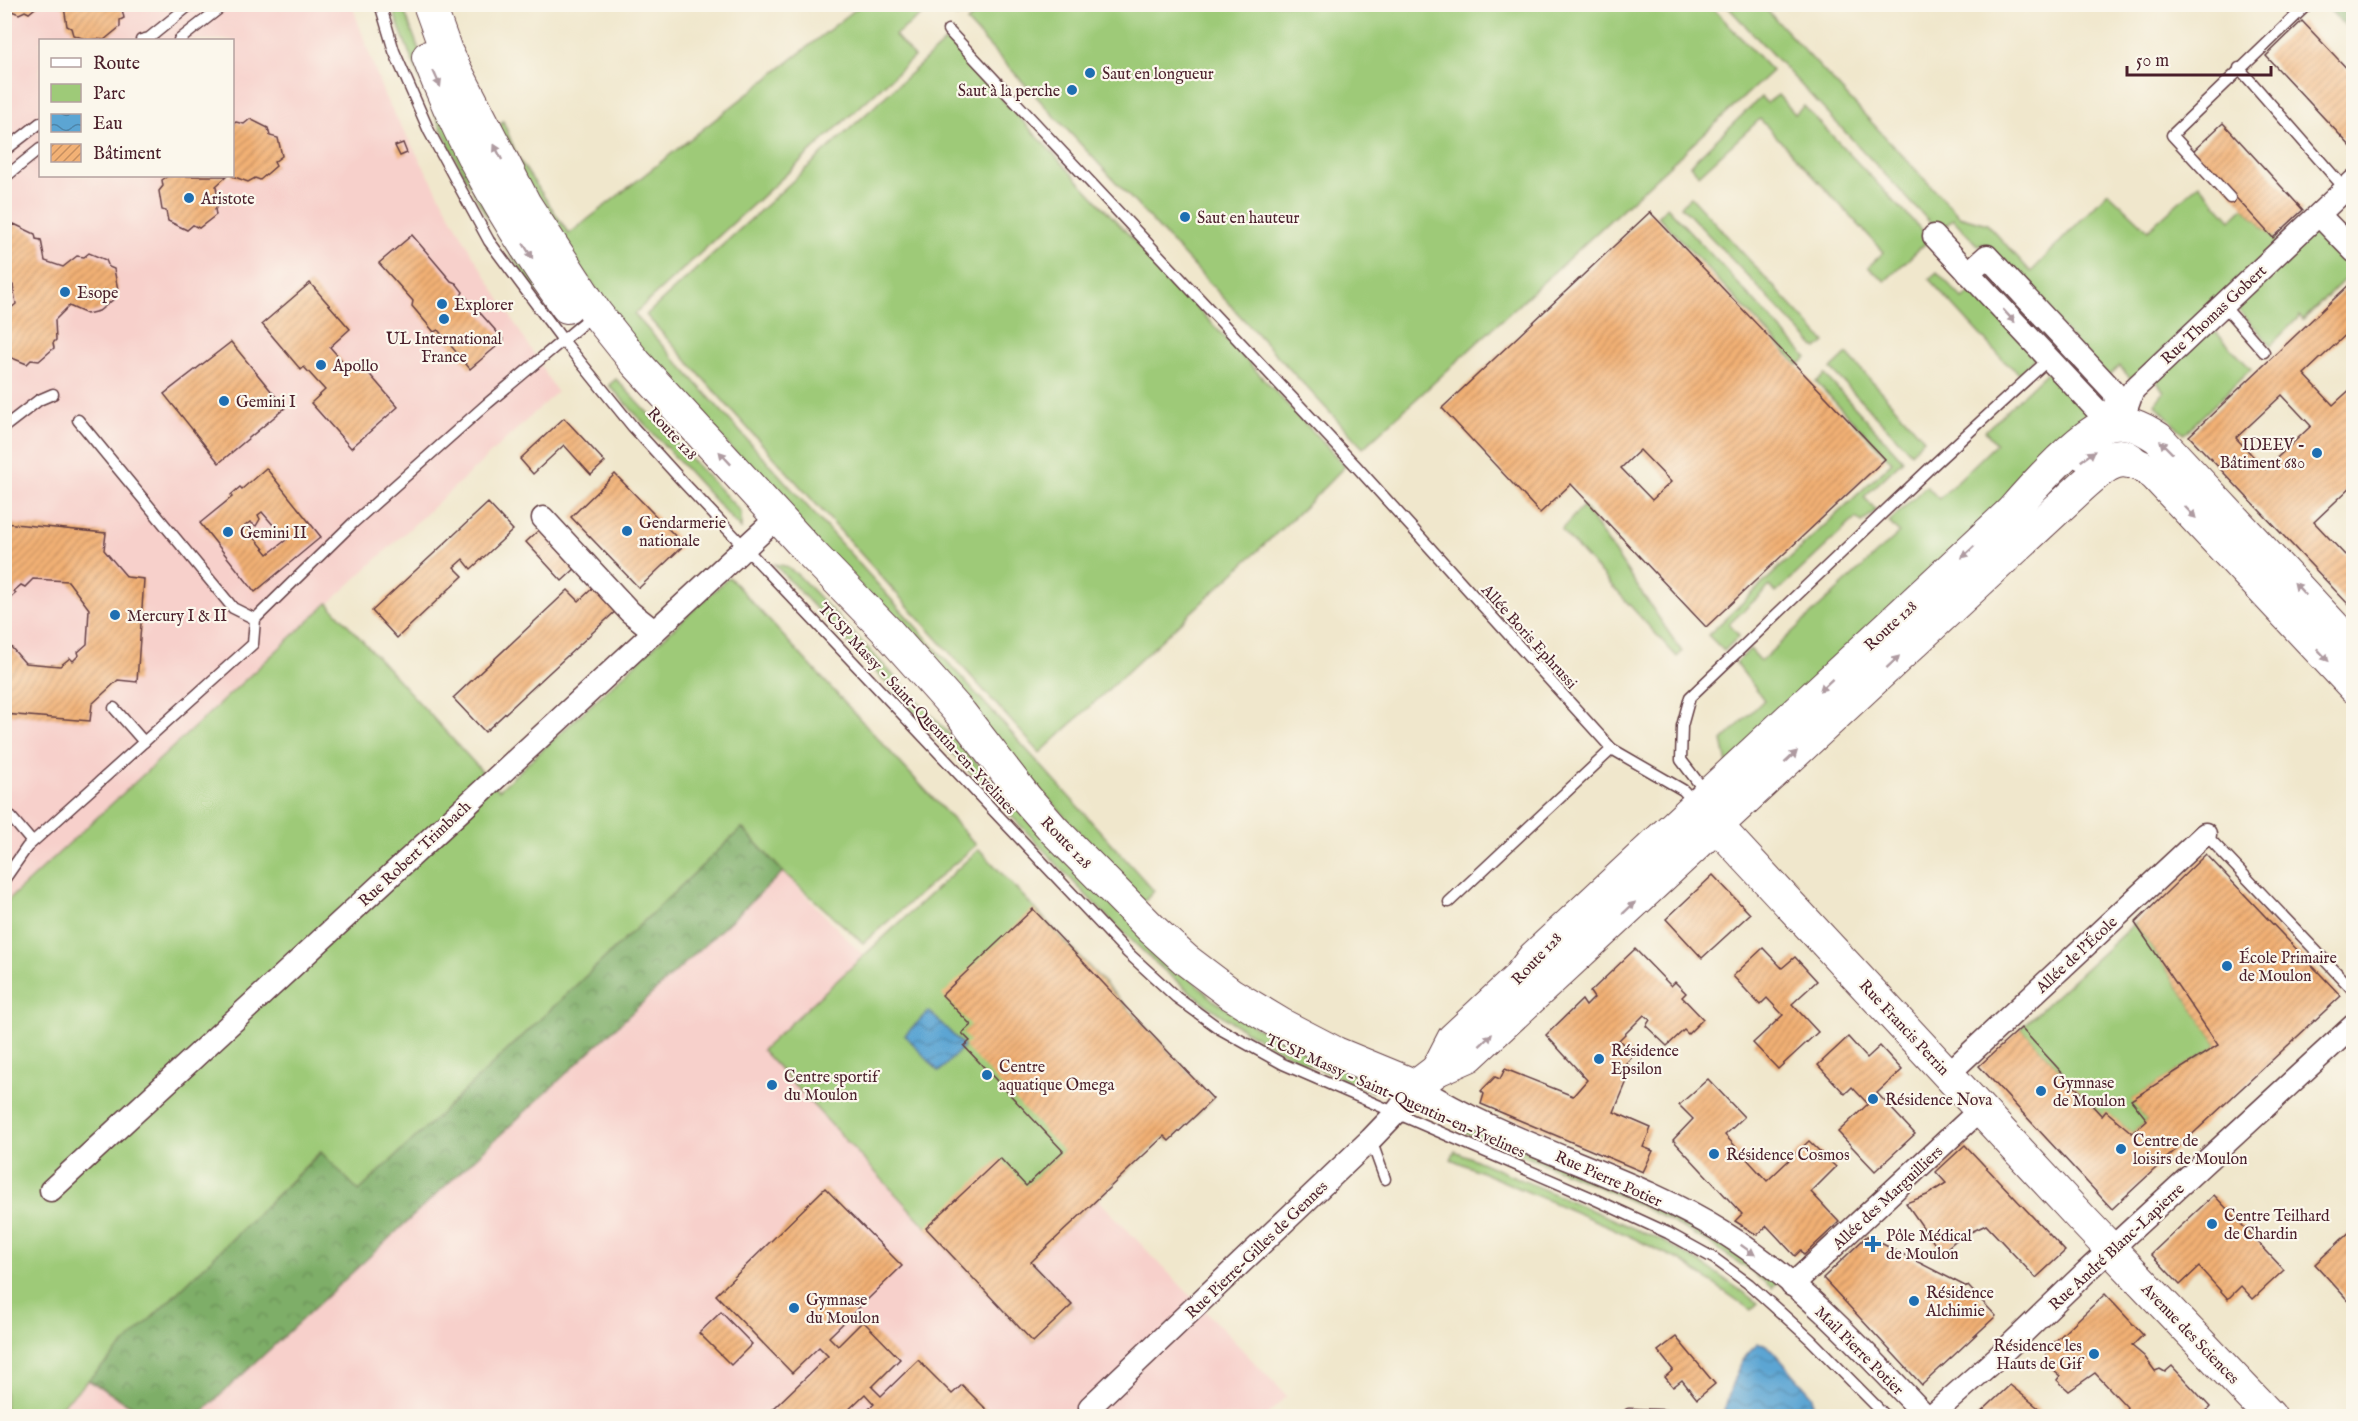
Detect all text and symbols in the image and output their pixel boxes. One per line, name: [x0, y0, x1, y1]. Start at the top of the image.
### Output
legend: [39, 39, 234, 177]
scale bar: [2127, 39, 2271, 77]
text: 50 m: [2136, 50, 2169, 73]
text: Route: [93, 53, 140, 76]
place label: Saut en longueur: [1102, 65, 1214, 85]
marker: Saut en longueur: [1083, 66, 1097, 80]
one-way arrow: [432, 70, 442, 88]
place label: Saut à la perche: [958, 82, 1060, 102]
text: Parc: [93, 83, 126, 106]
marker: Saut à la perche: [1065, 83, 1079, 97]
text: Eau: [93, 113, 123, 136]
text: Bâtiment: [93, 143, 162, 166]
one-way arrow: [493, 143, 503, 160]
place label: Aristote: [200, 190, 255, 210]
marker: Aristote: [182, 191, 196, 205]
place label: Saut en hauteur: [1197, 209, 1300, 229]
marker: Saut en hauteur: [1178, 210, 1192, 224]
one-way arrow: [522, 243, 533, 259]
street label: Rue Thomas Gobert: [2157, 261, 2272, 370]
place label: Esope: [77, 284, 118, 304]
marker: Esope: [58, 285, 72, 299]
place label: Explorer: [454, 296, 514, 316]
marker: Explorer: [435, 297, 449, 311]
one-way arrow: [2001, 308, 2015, 322]
marker: UL International France: [437, 312, 451, 326]
place label: UL International France: [386, 330, 503, 368]
place label: Apollo: [332, 357, 379, 377]
marker: Apollo: [314, 358, 328, 372]
place label: Gemini I: [236, 393, 296, 413]
marker: Gemini I: [217, 394, 231, 408]
street label: Route 128: [642, 404, 701, 465]
place label: IDEEV - Bâtiment 680: [2220, 436, 2305, 474]
one-way arrow: [2160, 441, 2174, 455]
marker: IDEEV - Bâtiment 680: [2310, 446, 2324, 460]
one-way arrow: [2080, 450, 2096, 462]
one-way arrow: [719, 451, 732, 466]
one-way arrow: [2183, 504, 2196, 519]
place label: Gendarmerie nationale: [639, 514, 726, 552]
place label: Gemini II: [240, 524, 307, 544]
marker: Gendarmerie nationale: [620, 524, 634, 538]
marker: Gemini II: [221, 525, 235, 539]
one-way arrow: [1961, 545, 1976, 559]
street label: Allée Boris Ephrussi: [1476, 580, 1581, 694]
one-way arrow: [2293, 582, 2307, 597]
street label: Route 128: [1861, 597, 1922, 656]
street label: TCSP Massy - Saint-Quentin-en-Yvelines: [813, 600, 1020, 819]
place label: Mercury I & II: [127, 607, 227, 627]
marker: Mercury I & II: [108, 608, 122, 622]
one-way arrow: [2316, 647, 2330, 662]
one-way arrow: [1886, 656, 1900, 670]
one-way arrow: [1819, 677, 1833, 691]
one-way arrow: [1784, 750, 1799, 764]
street label: Rue Robert Trimbach: [355, 797, 476, 912]
street label: Route 128: [1036, 813, 1095, 874]
one-way arrow: [1621, 902, 1636, 915]
street label: Allée de l'École: [2030, 911, 2122, 999]
street label: Route 128: [1508, 929, 1567, 990]
place label: École Primaire de Moulon: [2239, 947, 2337, 987]
marker: École Primaire de Moulon: [2220, 959, 2234, 973]
street label: Rue Francis Perrin: [1854, 976, 1953, 1081]
street label: TCSP Massy - Saint-Quentin-en-Yvelines: [1262, 1030, 1528, 1163]
one-way arrow: [1478, 1034, 1493, 1047]
place label: Résidence Epsilon: [1611, 1042, 1679, 1080]
marker: Résidence Epsilon: [1592, 1052, 1606, 1066]
place label: Centre aquatique Omega: [999, 1058, 1114, 1096]
place label: Centre sportif du Moulon: [784, 1068, 881, 1106]
marker: Centre aquatique Omega: [980, 1068, 994, 1082]
place label: Gymnase de Moulon: [2053, 1074, 2126, 1112]
marker: Centre sportif du Moulon: [765, 1078, 779, 1092]
marker: Gymnase de Moulon: [2034, 1084, 2048, 1098]
place label: Résidence Nova: [1885, 1091, 1992, 1111]
marker: Résidence Nova: [1866, 1092, 1880, 1106]
place label: Centre de loisirs de Moulon: [2133, 1132, 2248, 1170]
street label: Allée des Marguilliers: [1828, 1142, 1948, 1255]
marker: Centre de loisirs de Moulon: [2114, 1142, 2128, 1156]
place label: Résidence Cosmos: [1726, 1146, 1850, 1166]
street label: Rue Pierre Potier: [1552, 1147, 1665, 1212]
marker: Résidence Cosmos: [1707, 1147, 1721, 1161]
street label: Rue Pierre-Gilles de Gennes: [1182, 1177, 1333, 1324]
street label: Rue André Blanc-Lapierre: [2045, 1179, 2189, 1315]
place label: Centre Teilhard de Chardin: [2224, 1207, 2330, 1245]
marker: Centre Teilhard de Chardin: [2205, 1217, 2219, 1231]
place label: Pôle Médical de Moulon: [1886, 1227, 1972, 1265]
marker: Pôle Médical de Moulon: [1864, 1235, 1882, 1253]
one-way arrow: [1740, 1244, 1756, 1255]
street label: Avenue des Sciences: [2136, 1279, 2243, 1389]
place label: Résidence Alchimie: [1925, 1284, 1994, 1322]
place label: Gymnase du Moulon: [806, 1291, 880, 1329]
marker: Résidence Alchimie: [1907, 1294, 1921, 1308]
marker: Gymnase du Moulon: [787, 1301, 801, 1315]
street label: Mail Pierre Potier: [1810, 1303, 1907, 1400]
place label: Résidence les Hauts de Gif: [1993, 1337, 2085, 1375]
marker: Résidence les Hauts de Gif: [2087, 1347, 2101, 1361]

